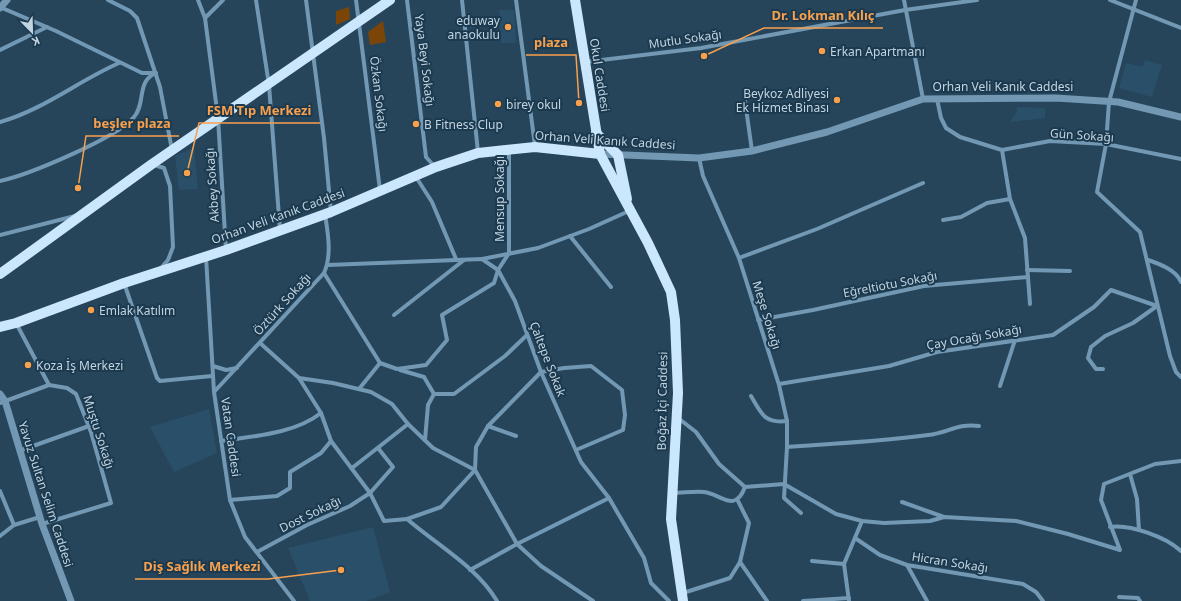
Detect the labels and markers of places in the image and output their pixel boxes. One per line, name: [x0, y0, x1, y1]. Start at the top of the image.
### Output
callout: Dr. Lokman Kılıç: [764, 3, 883, 28]
place label: eduway anaokulu: [448, 12, 501, 43]
marker: eduway anaokulu: [503, 22, 513, 32]
callout: plaza: [526, 30, 576, 55]
place label: Erkan Apartmanı: [830, 43, 925, 60]
marker: Erkan Apartmanı: [817, 46, 827, 56]
place label: Beykoz Adliyesi Ek Hizmet Binası: [736, 85, 829, 116]
marker: Beykoz Adliyesi Ek Hizmet Binası: [832, 95, 842, 105]
place label: birey okul: [506, 96, 561, 113]
callout: FSM Tıp Merkezi: [199, 98, 320, 123]
marker: birey okul: [493, 99, 503, 109]
callout: beşler plaza: [86, 111, 179, 136]
place label: B Fitness Clup: [424, 116, 503, 133]
marker: B Fitness Clup: [411, 119, 421, 129]
place label: Emlak Katılım: [99, 302, 175, 319]
marker: Emlak Katılım: [86, 305, 96, 315]
place label: Koza İş Merkezi: [36, 357, 123, 374]
marker: Koza İş Merkezi: [23, 360, 33, 370]
callout: Diş Sağlık Merkezi: [135, 554, 268, 579]

